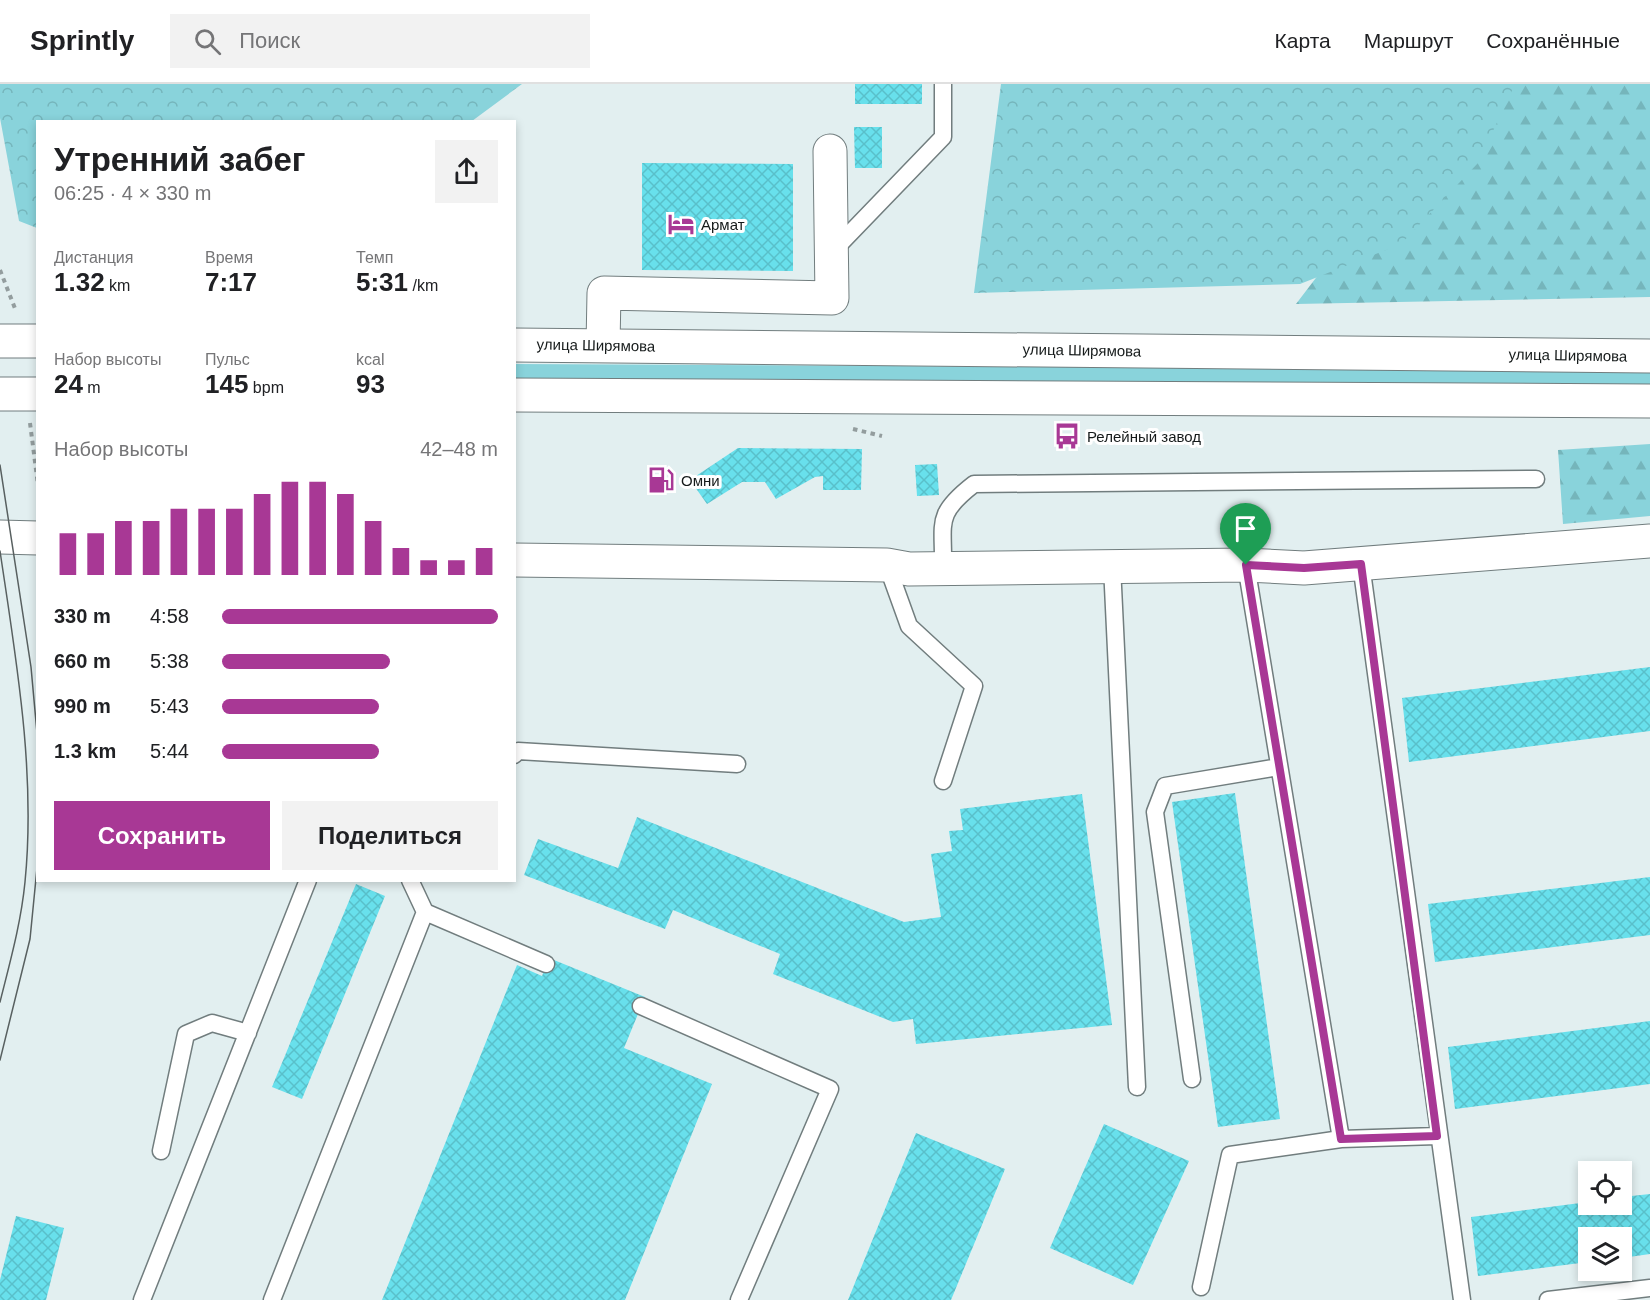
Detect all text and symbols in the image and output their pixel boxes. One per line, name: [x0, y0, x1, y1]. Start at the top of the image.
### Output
search box: [170, 14, 590, 68]
text: Sprintly: [30, 25, 134, 56]
icon: search: [191, 25, 224, 58]
text: Поиск: [239, 28, 300, 53]
text: Карта: [1275, 29, 1331, 52]
text: Маршрут: [1364, 29, 1453, 52]
text: Сохранённые: [1486, 29, 1620, 52]
button: share: [435, 140, 498, 203]
text: Утренний забег: [54, 141, 306, 178]
text: 06:25 · 4 × 330 m: [54, 182, 211, 204]
hotel icon: Армат: [666, 209, 696, 239]
place label: Армат: [701, 216, 745, 233]
text: Дистанция: [54, 249, 133, 266]
text: Время: [205, 249, 253, 266]
text: Темп: [356, 249, 393, 266]
text: 1.32: [54, 267, 105, 297]
text: 7:17: [205, 267, 257, 297]
text: 5:31: [356, 267, 408, 297]
text: km: [105, 277, 130, 294]
text: /km: [408, 277, 438, 294]
street label: улица Ширямова: [537, 335, 656, 355]
street label: улица Ширямова: [1023, 340, 1142, 360]
street label: улица Ширямова: [1509, 345, 1628, 365]
text: Набор высоты: [54, 351, 161, 368]
text: Пульс: [205, 351, 250, 368]
text: kcal: [356, 351, 384, 368]
text: 24: [54, 369, 83, 399]
text: 145: [205, 369, 248, 399]
text: 93: [356, 369, 385, 399]
text: m: [83, 379, 101, 396]
text: bpm: [248, 379, 284, 396]
bus stop icon: Релейный завод: [1052, 421, 1082, 451]
place label: Релейный завод: [1087, 428, 1201, 445]
text: Набор высоты: [54, 438, 188, 460]
text: 42–48 m: [420, 438, 498, 460]
fuel station icon: Омни: [646, 465, 676, 495]
place label: Омни: [681, 472, 720, 489]
pin: [1220, 503, 1271, 565]
icon: arrive: [1229, 512, 1262, 545]
text: 330 m: [54, 605, 111, 627]
text: 4:58: [150, 605, 189, 627]
text: 660 m: [54, 650, 111, 672]
text: 5:38: [150, 650, 189, 672]
text: 990 m: [54, 695, 111, 717]
text: 5:43: [150, 695, 189, 717]
text: 1.3 km: [54, 740, 116, 762]
text: 5:44: [150, 740, 189, 762]
button: Сохранить: [54, 801, 270, 870]
button: Поделиться: [282, 801, 498, 870]
map controls: [1578, 1161, 1632, 1281]
button: locate: [1578, 1161, 1632, 1215]
button: layers: [1578, 1227, 1632, 1281]

